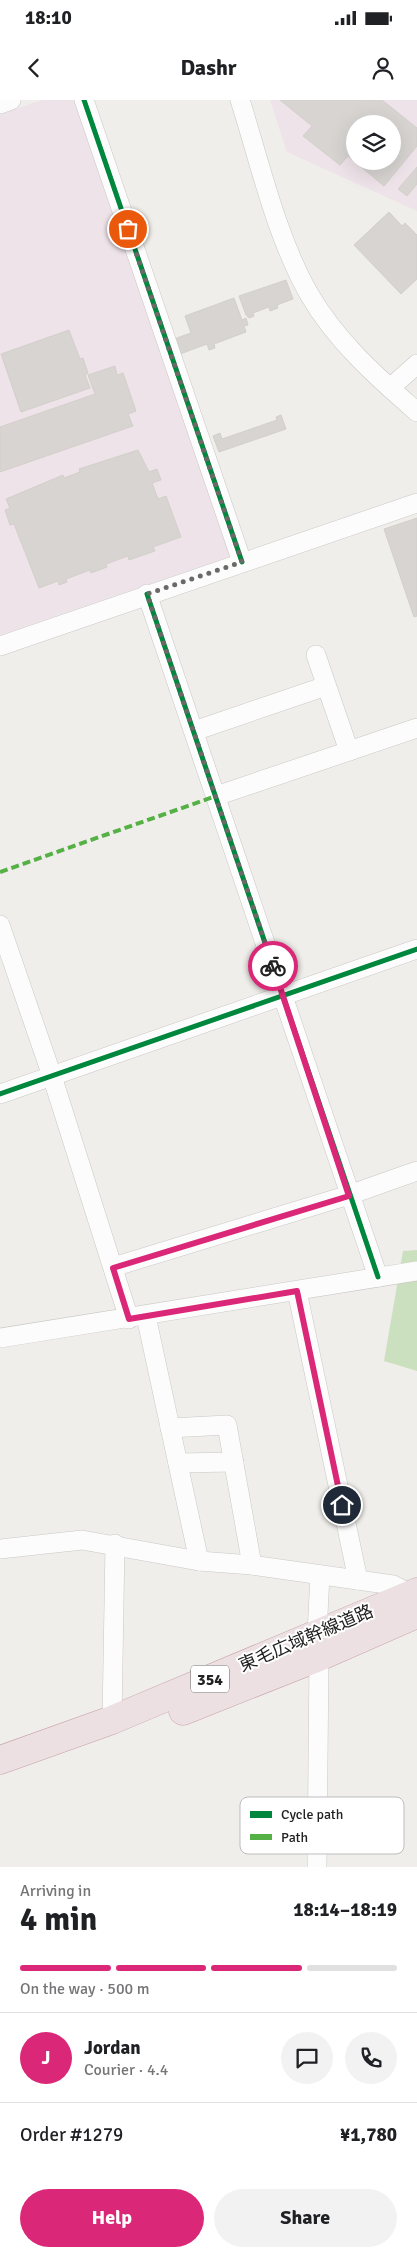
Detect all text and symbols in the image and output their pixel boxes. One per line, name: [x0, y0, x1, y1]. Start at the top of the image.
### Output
text: 18:10: [25, 6, 72, 30]
icon: back: [20, 54, 48, 82]
text: Dashr: [180, 54, 237, 81]
icon: person: [369, 54, 397, 82]
map controls: [346, 115, 401, 170]
button: layers: [346, 115, 401, 170]
pin: [107, 208, 149, 250]
icon: bag: [114, 215, 142, 243]
courier: [248, 941, 298, 991]
icon: bike: [259, 952, 287, 980]
pin: [321, 1484, 363, 1526]
icon: home: [328, 1491, 356, 1519]
street label: 東毛広域幹線道路: [235, 1600, 377, 1676]
road number: 354: [191, 1666, 229, 1692]
legend: [240, 1797, 404, 1854]
text: Cycle path: [281, 1806, 343, 1823]
text: Path: [281, 1829, 308, 1846]
text: Arriving in: [20, 1881, 91, 1901]
text: 18:14–18:19: [293, 1898, 397, 1922]
text: 4 min: [20, 1900, 97, 1939]
text: On the way · 500 m: [20, 1979, 150, 1999]
button: chat: [281, 2032, 333, 2084]
button: phone: [345, 2032, 397, 2084]
text: Jordan: [84, 2036, 141, 2060]
text: J: [42, 2046, 50, 2070]
text: Courier · 4.4: [84, 2060, 168, 2080]
text: Order #1279: [20, 2123, 123, 2147]
text: ¥1,780: [340, 2123, 397, 2147]
button: Help: [20, 2189, 204, 2247]
button: Share: [214, 2189, 397, 2247]

